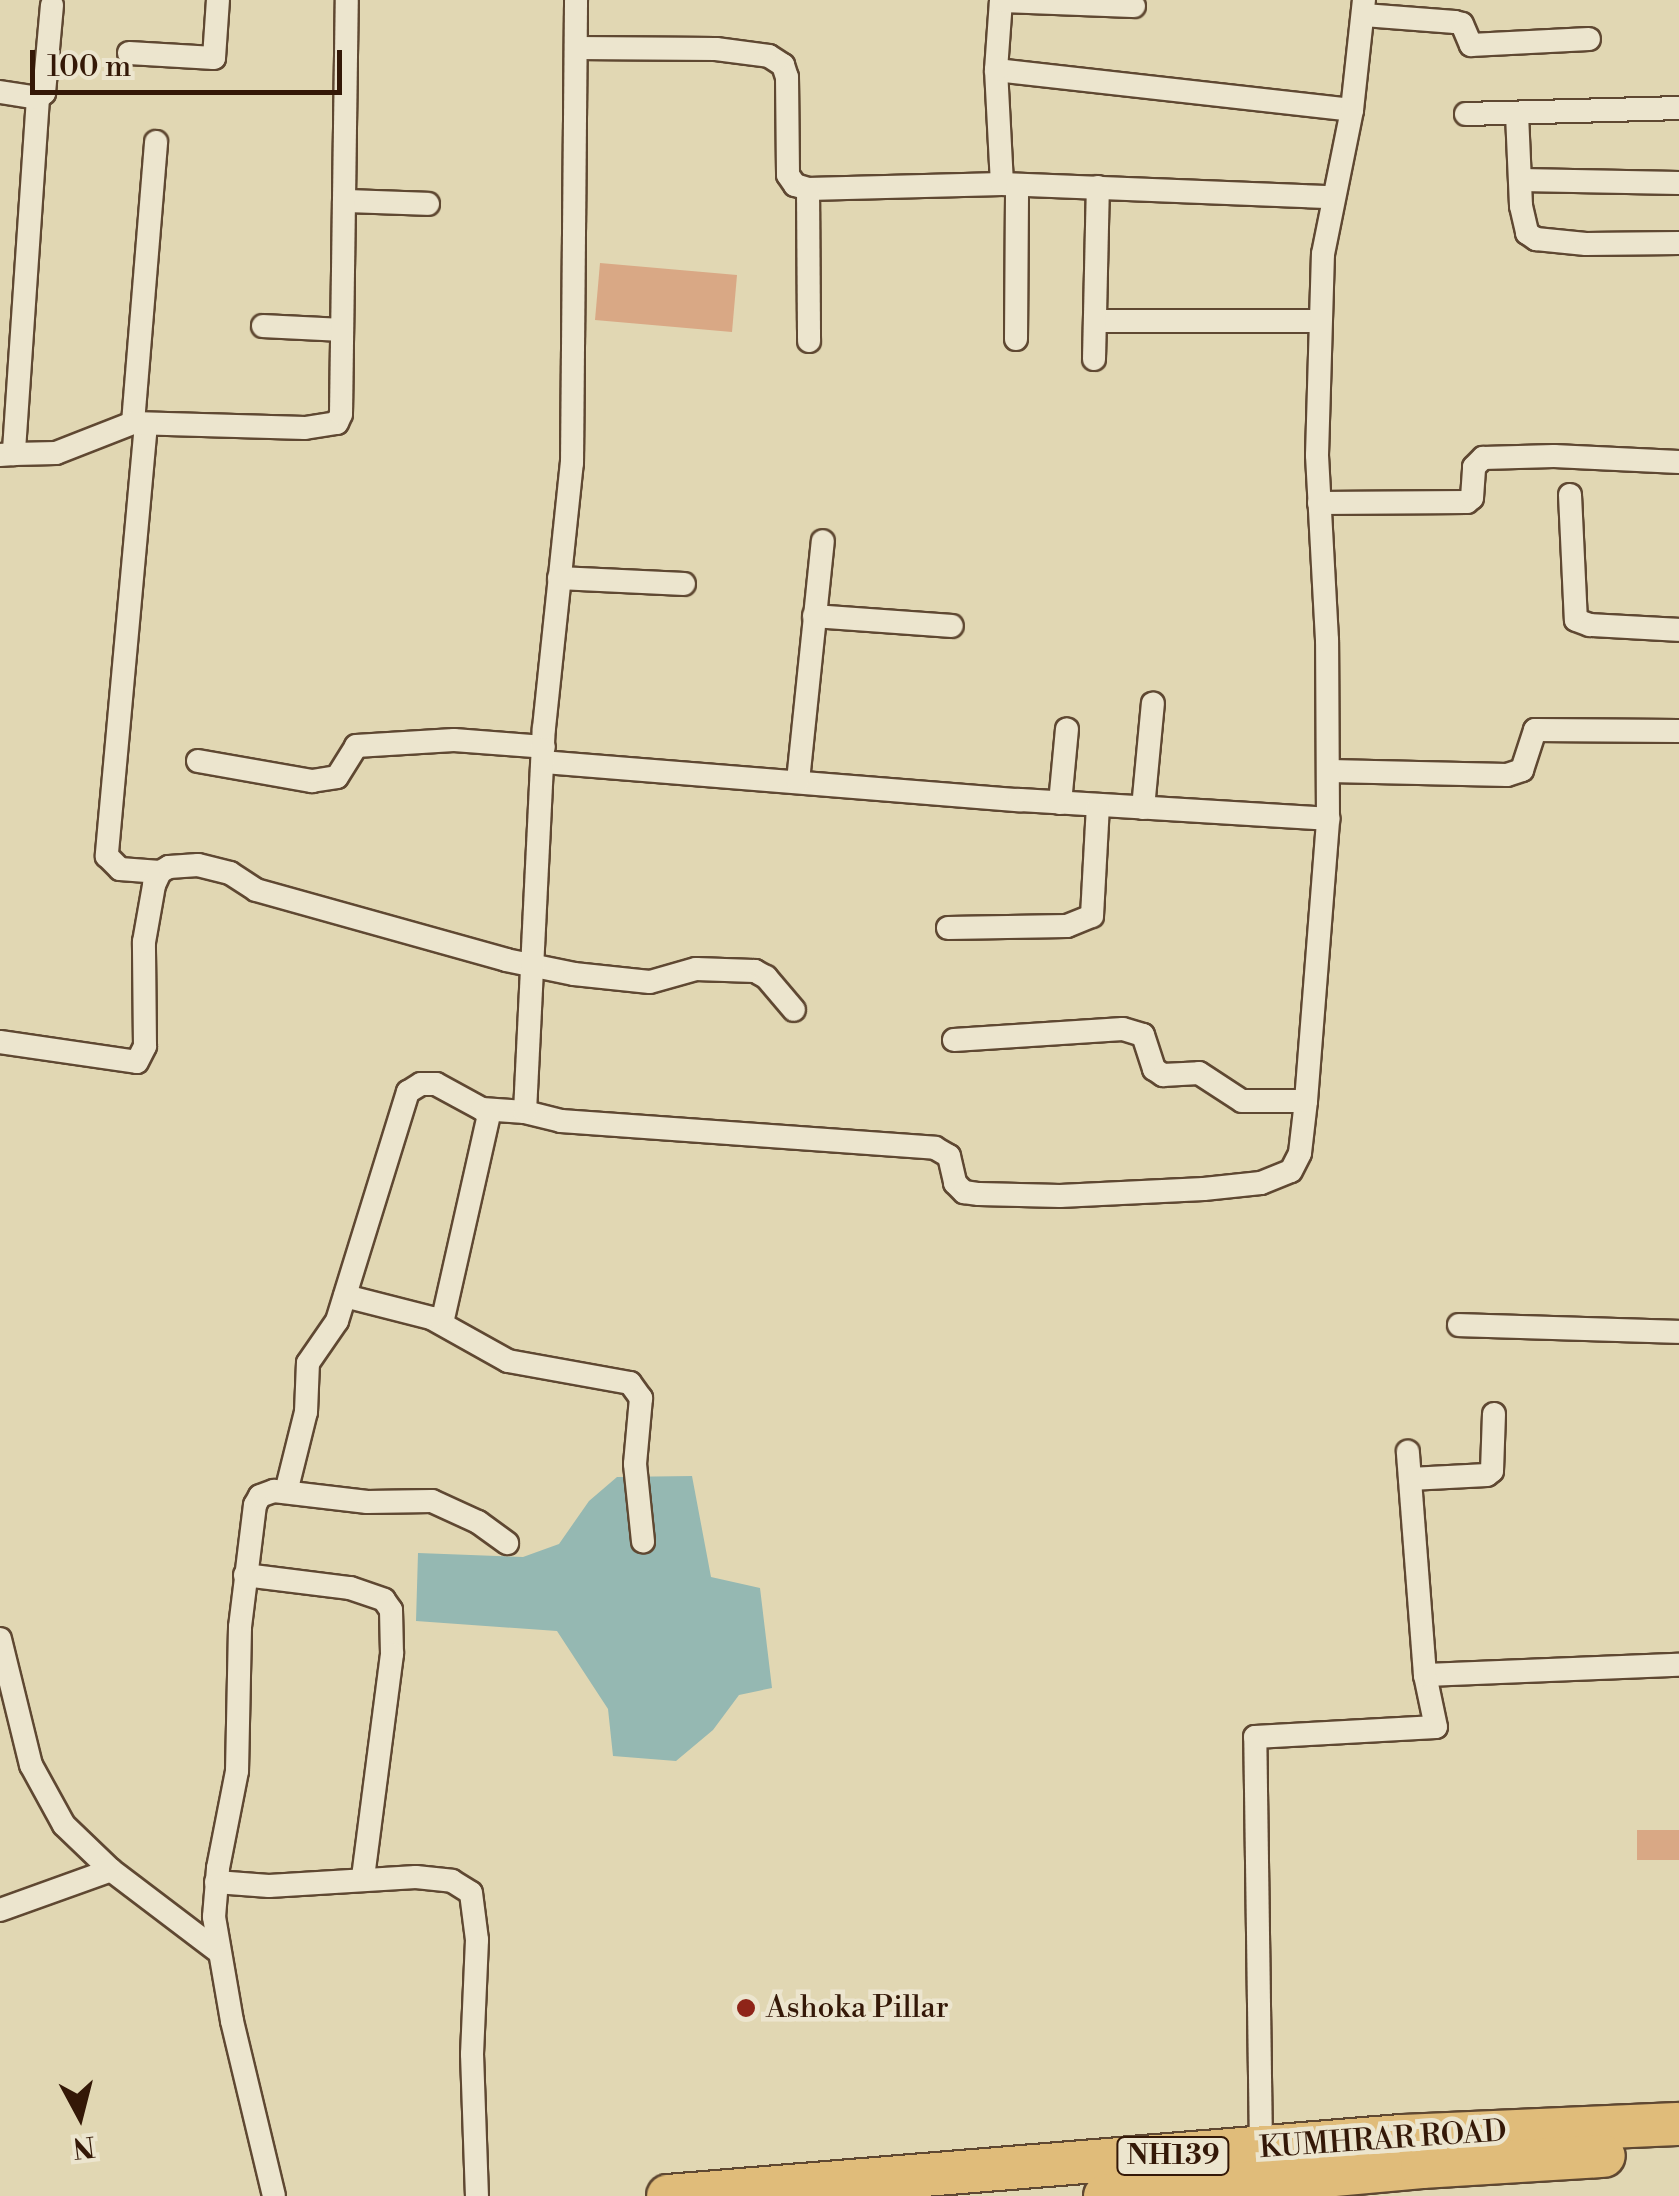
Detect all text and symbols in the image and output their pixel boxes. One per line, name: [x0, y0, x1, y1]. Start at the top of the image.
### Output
scale bar: [35, 30, 348, 92]
text: 100 m: [47, 48, 131, 86]
place label: Ashoka Pillar: [766, 1990, 949, 2026]
marker: Ashoka Pillar: [735, 1997, 757, 2019]
north arrow: [30, 2066, 130, 2166]
street label: KUMHRAR ROAD: [1258, 2113, 1508, 2167]
text: N: [71, 2128, 97, 2165]
road number: NH139: [1116, 2133, 1230, 2179]

